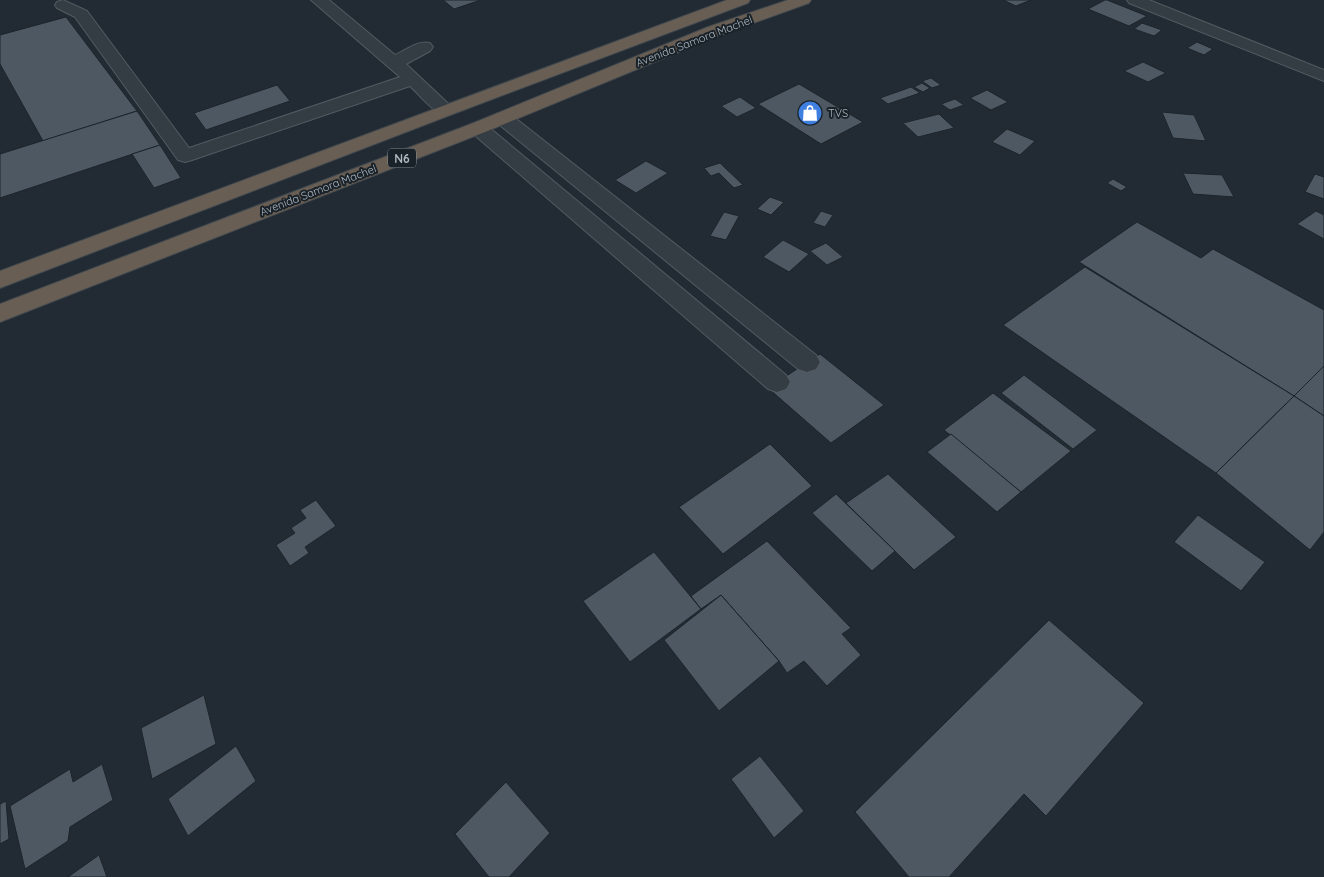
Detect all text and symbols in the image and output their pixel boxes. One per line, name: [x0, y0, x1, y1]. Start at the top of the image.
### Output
street label: Avenida Samora Machel: [634, 12, 754, 70]
shop icon: TVS: [797, 100, 823, 126]
place label: TVS: [828, 106, 848, 120]
road number: N6: [388, 148, 416, 168]
street label: Avenida Samora Machel: [258, 161, 378, 219]

